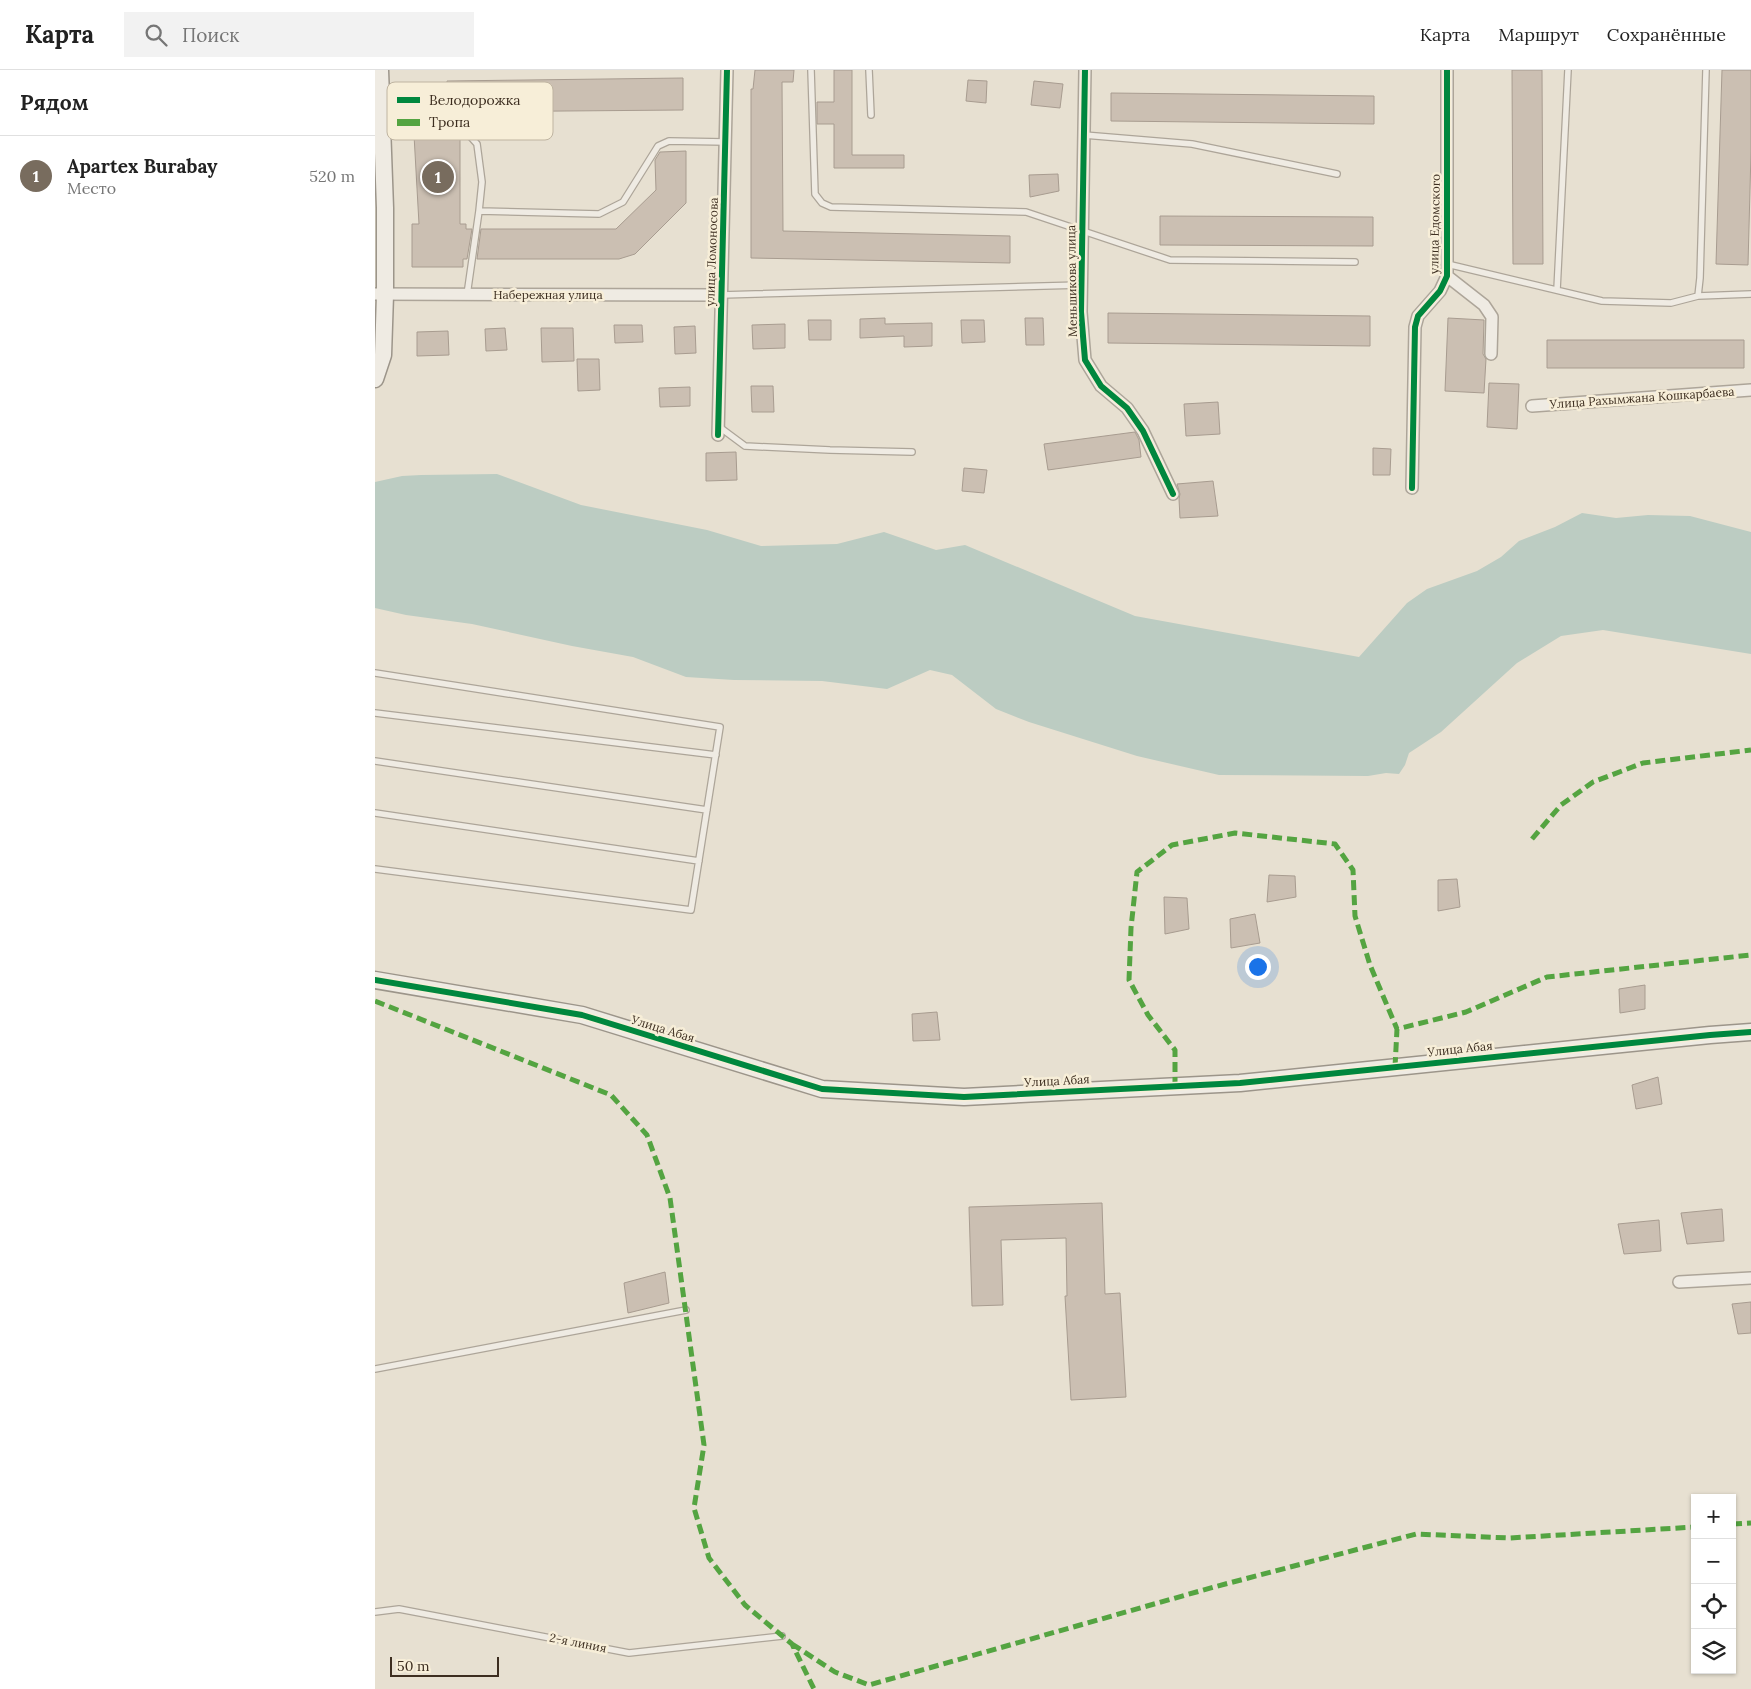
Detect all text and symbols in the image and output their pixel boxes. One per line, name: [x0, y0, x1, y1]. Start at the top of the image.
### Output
search box: [124, 12, 474, 57]
text: Карта: [25, 19, 94, 50]
icon: search: [142, 21, 170, 49]
text: Поиск: [182, 23, 240, 47]
text: Карта: [1420, 23, 1470, 46]
text: Маршрут: [1498, 23, 1579, 46]
text: Сохранённые: [1607, 23, 1726, 46]
legend: [387, 82, 553, 140]
text: Рядом: [20, 89, 89, 116]
text: Велодорожка: [429, 91, 520, 109]
text: Тропа: [429, 113, 470, 131]
text: Apartex Burabay: [67, 154, 218, 178]
pin: 1: [422, 158, 454, 196]
text: 1: [33, 166, 39, 186]
text: 520 m: [309, 166, 355, 186]
street label: улица Едомского: [1426, 174, 1443, 274]
text: Место: [67, 178, 116, 198]
street label: улица Ломоносова: [702, 197, 721, 307]
street label: Меньшикова улица: [1063, 225, 1080, 337]
street label: Набережная улица: [493, 287, 603, 302]
street label: Улица Рахымжана Кошкарбаева: [1548, 384, 1735, 412]
your location: [1245, 954, 1271, 980]
street label: Улица Абая: [629, 1011, 697, 1045]
street label: Улица Абая: [1426, 1038, 1493, 1059]
street label: Улица Абая: [1023, 1071, 1090, 1090]
map controls: [1691, 1494, 1736, 1674]
button: +: [1691, 1494, 1736, 1539]
button: −: [1691, 1539, 1736, 1584]
button: locate: [1691, 1584, 1736, 1629]
button: layers: [1691, 1629, 1736, 1674]
street label: 2-я линия: [548, 1630, 608, 1655]
scale bar: [390, 1654, 499, 1677]
text: 50 m: [397, 1657, 430, 1675]

